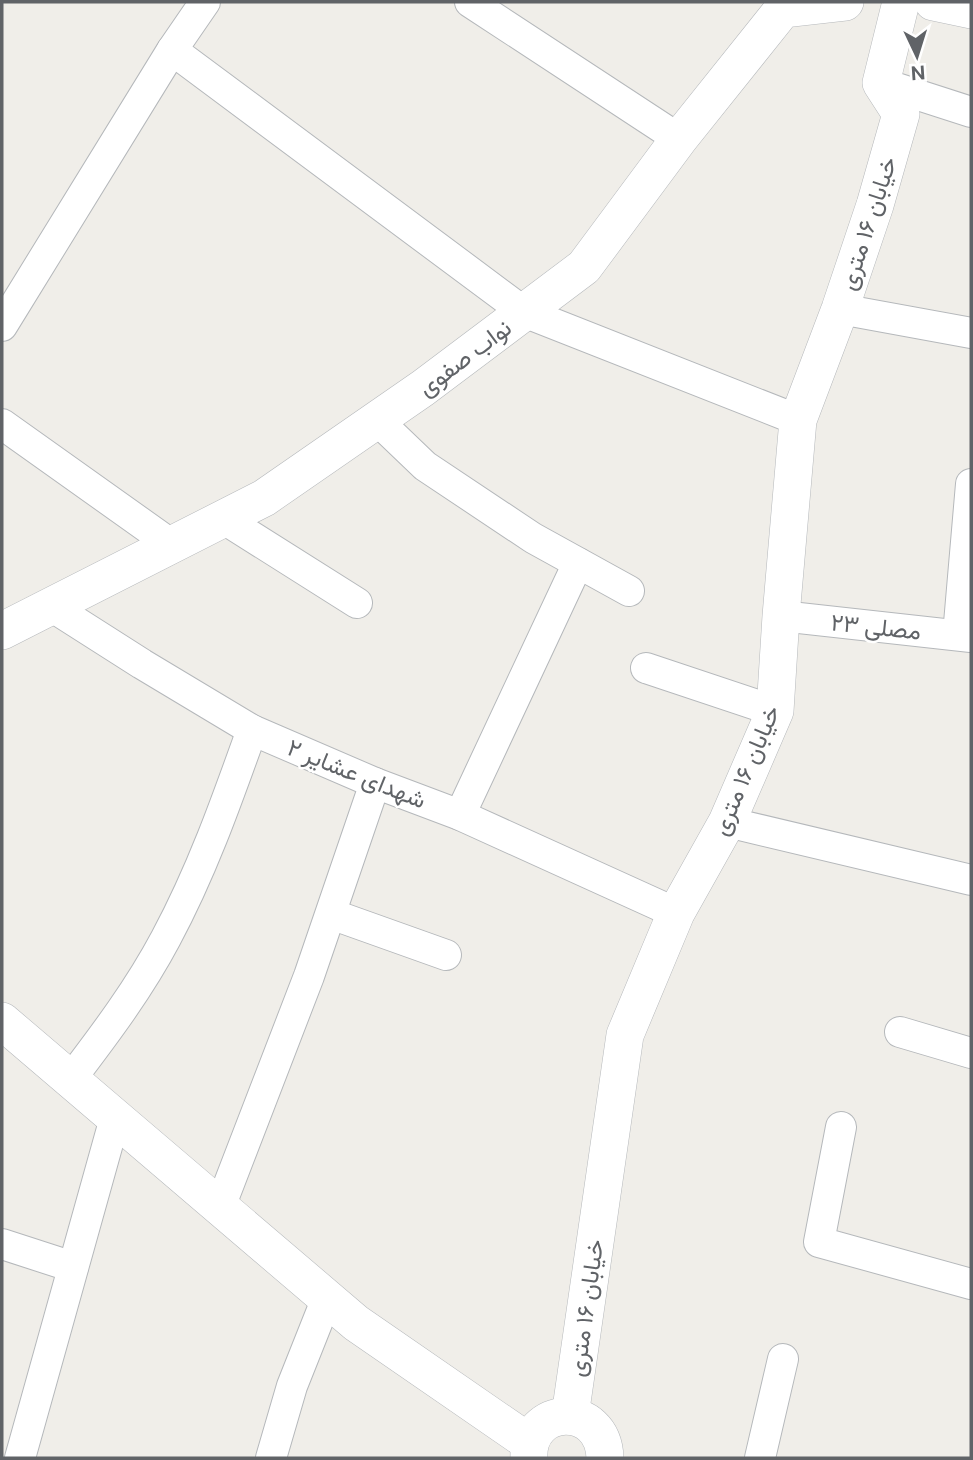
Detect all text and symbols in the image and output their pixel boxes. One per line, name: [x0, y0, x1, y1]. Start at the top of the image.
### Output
north arrow: [882, 21, 952, 91]
text: N: [910, 61, 926, 84]
street label: خیابان ۱۶ متری: [832, 153, 904, 294]
street label: نواب صفوی: [412, 313, 517, 403]
street label: مصلی ۲۳: [829, 607, 923, 646]
street label: خیابان ۱۶ متری: [705, 701, 787, 840]
street label: شهدای عشایر ۲: [283, 732, 430, 815]
street label: خیابان ۱۶ متری: [561, 1237, 610, 1379]

